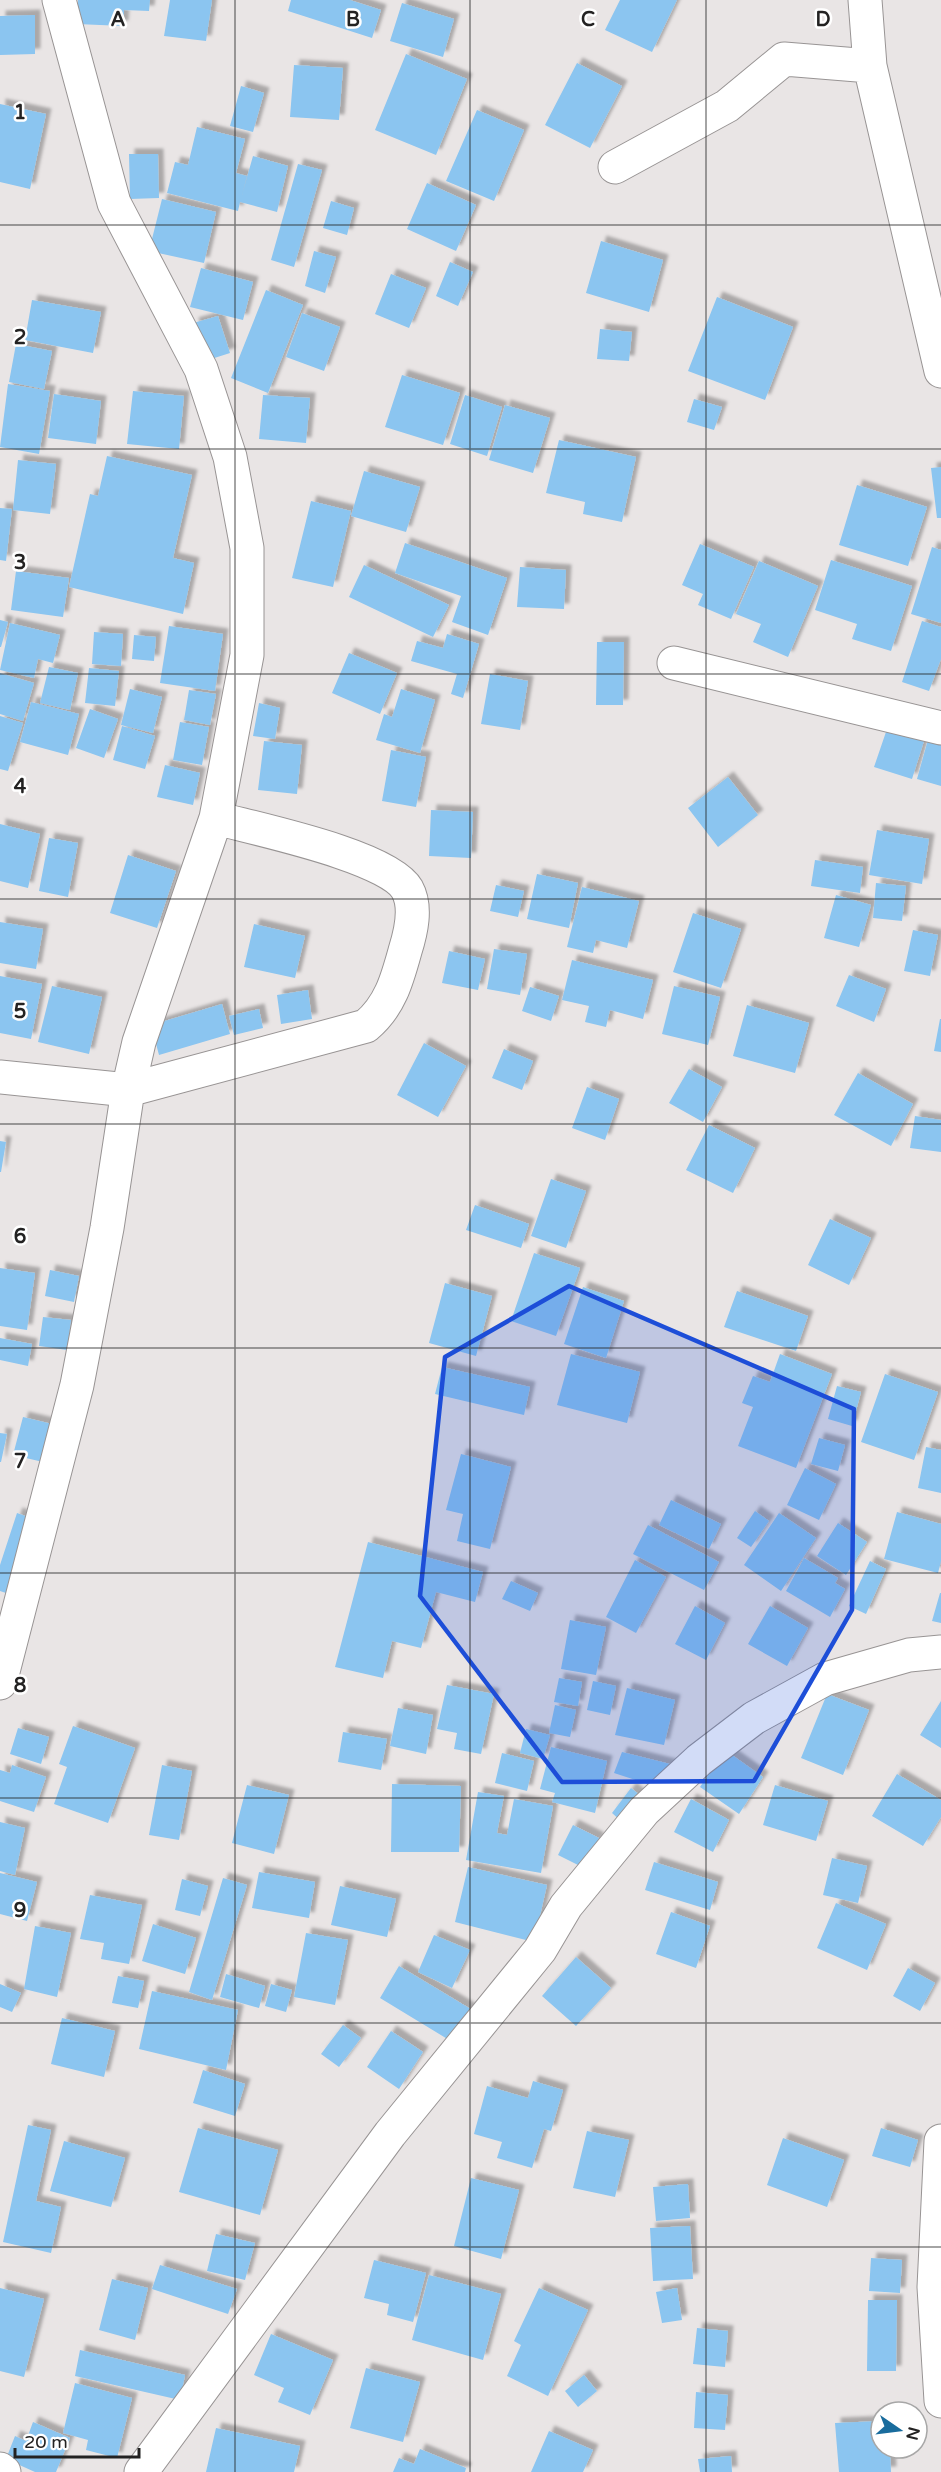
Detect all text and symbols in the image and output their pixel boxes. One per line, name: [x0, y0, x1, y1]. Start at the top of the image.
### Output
text: A: [111, 8, 126, 32]
text: B: [346, 8, 360, 32]
text: C: [581, 8, 595, 32]
text: D: [815, 8, 831, 32]
text: 1: [14, 101, 26, 125]
text: 2: [14, 326, 26, 350]
text: 3: [14, 551, 26, 575]
text: 4: [14, 775, 27, 799]
text: 5: [14, 1000, 26, 1024]
text: 6: [14, 1225, 26, 1249]
text: 7: [14, 1450, 26, 1474]
text: 8: [14, 1674, 26, 1698]
text: 9: [14, 1899, 26, 1923]
north arrow: [869, 2400, 929, 2460]
scale bar: [15, 2421, 140, 2459]
text: N: [901, 2425, 924, 2442]
text: 20 m: [24, 2431, 68, 2453]

